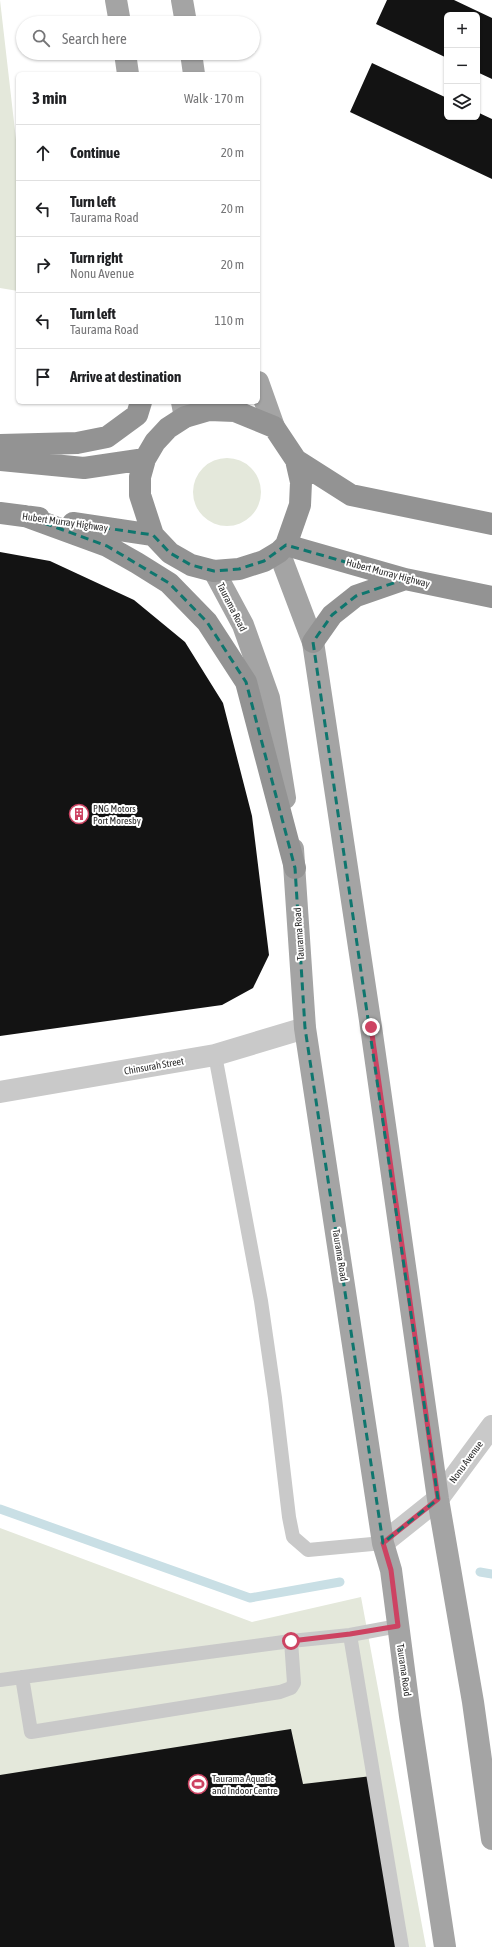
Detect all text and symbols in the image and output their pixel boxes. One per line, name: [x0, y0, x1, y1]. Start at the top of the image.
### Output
map controls: [444, 12, 480, 120]
button: +: [444, 12, 480, 48]
search box: [16, 16, 260, 60]
icon: search: [30, 27, 52, 49]
text: Search here: [62, 30, 127, 47]
button: −: [444, 48, 480, 84]
button: layers: [444, 84, 480, 120]
text: 3 min: [32, 88, 67, 108]
text: Walk · 170 m: [184, 91, 244, 106]
icon: ahead: [32, 142, 54, 164]
text: Continue: [70, 144, 120, 161]
text: 20 m: [221, 145, 244, 160]
text: Turn left: [70, 193, 116, 210]
icon: left: [32, 198, 54, 220]
text: 20 m: [221, 201, 244, 216]
text: Taurama Road: [70, 210, 139, 225]
text: Turn right: [70, 249, 123, 266]
icon: right: [32, 254, 54, 276]
text: 20 m: [221, 257, 244, 272]
text: Nonu Avenue: [70, 266, 134, 281]
text: Turn left: [70, 305, 116, 322]
icon: left: [32, 310, 54, 332]
text: 110 m: [215, 313, 244, 328]
text: Taurama Road: [70, 322, 139, 337]
icon: arrive: [32, 366, 54, 388]
text: Arrive at destination: [70, 368, 181, 385]
street label: Hubert Murray Highway: [22, 511, 108, 533]
street label: Hubert Murray Highway: [345, 557, 431, 589]
street label: Taurama Road: [215, 581, 249, 633]
building icon: PNG Motors Port Moresby: [68, 803, 90, 825]
place label: PNG Motors Port Moresby: [93, 803, 141, 826]
street label: Taurama Road: [292, 907, 306, 961]
route end: [362, 1018, 380, 1036]
street label: Chinsurah Street: [123, 1055, 185, 1077]
street label: Taurama Road: [330, 1228, 350, 1282]
street label: Nonu Avenue: [447, 1438, 485, 1485]
route start: [282, 1632, 300, 1650]
street label: Taurama Road: [395, 1643, 413, 1697]
sports icon: Taurama Aquatic and Indoor Centre: [187, 1773, 209, 1795]
place label: Taurama Aquatic and Indoor Centre: [212, 1773, 278, 1796]

